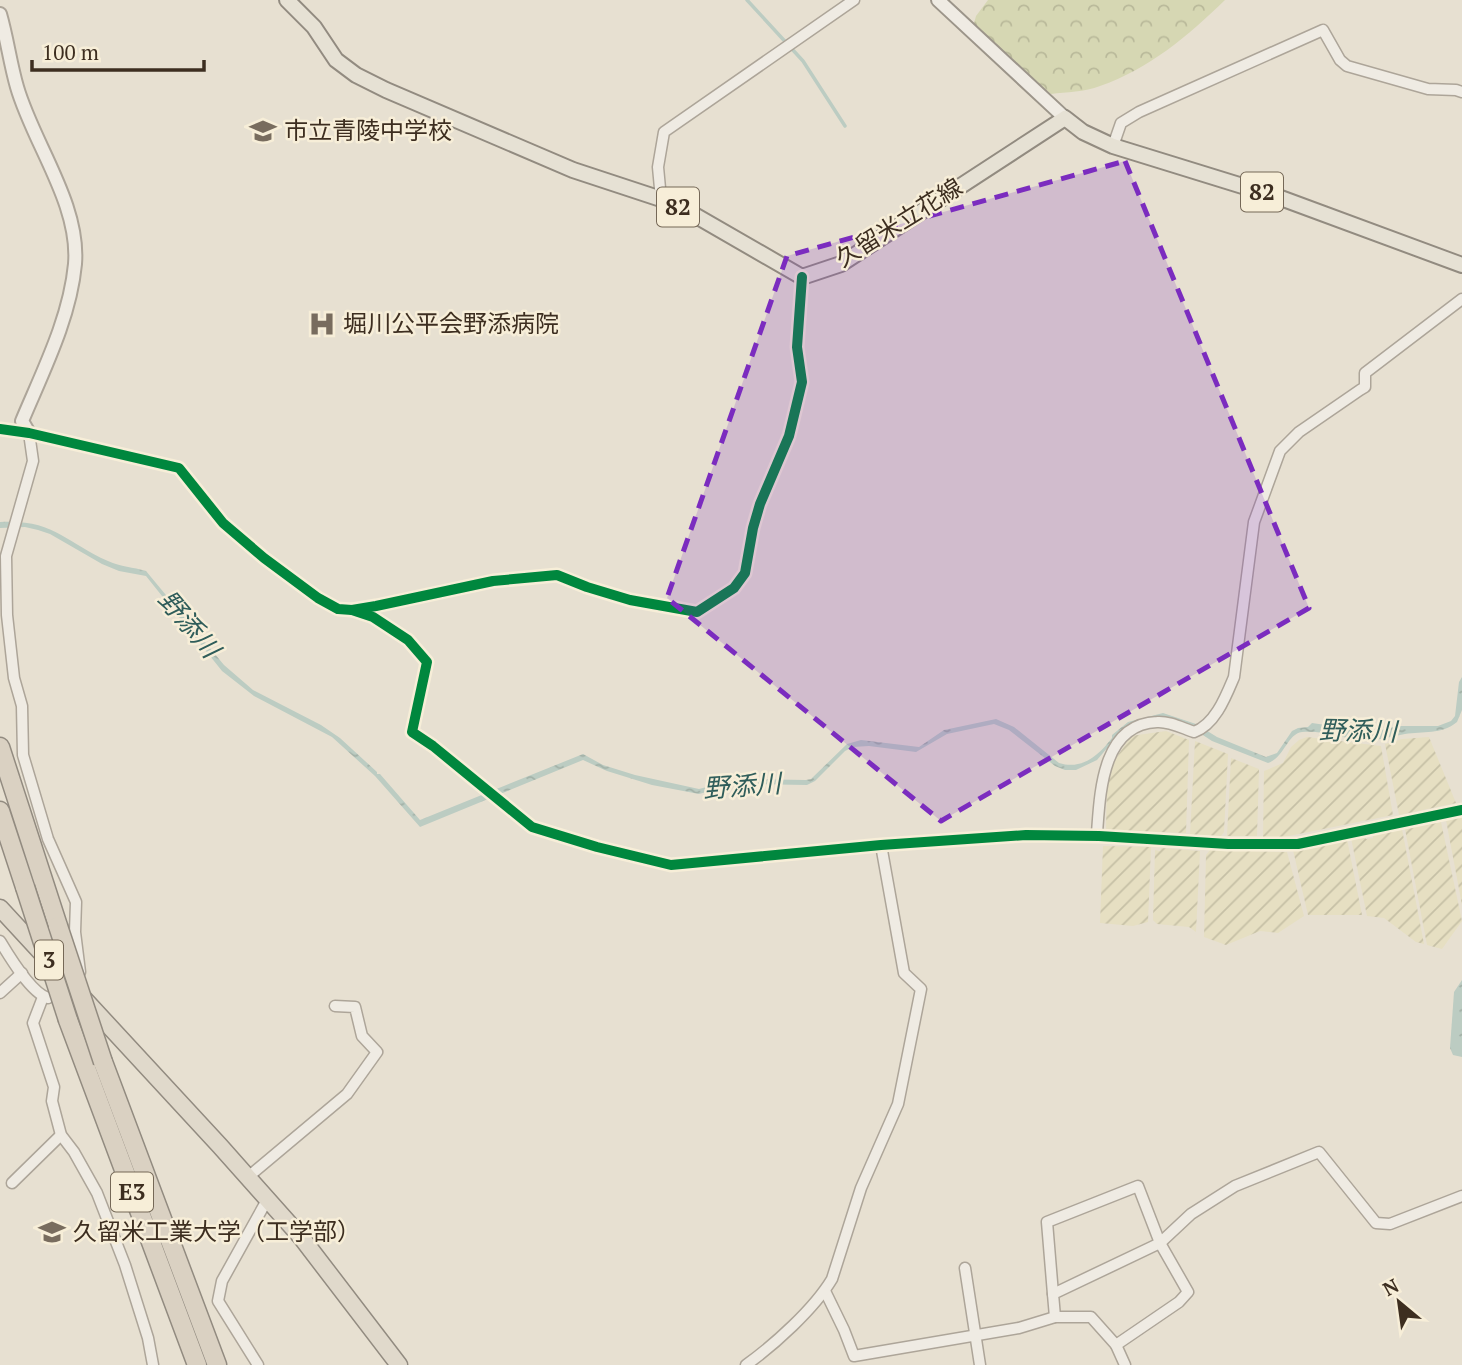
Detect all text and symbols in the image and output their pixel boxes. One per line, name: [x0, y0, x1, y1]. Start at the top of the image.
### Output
scale bar: [32, 28, 203, 72]
text: 100 m: [42, 38, 99, 66]
place label: 市立青陵中学校: [284, 114, 452, 146]
school or university icon: 市立青陵中学校: [248, 116, 278, 146]
street label: 久留米立花線: [829, 170, 968, 274]
road number: 82: [1241, 172, 1283, 211]
road number: 82: [657, 188, 699, 227]
place label: 堀川公平会野添病院: [343, 307, 559, 339]
hospital icon: 堀川公平会野添病院: [307, 309, 337, 339]
water label: 野添川: [152, 583, 230, 666]
water label: 野添川: [1319, 712, 1400, 748]
water label: 野添川: [702, 765, 785, 805]
road number: 3: [35, 940, 63, 979]
road number: E3: [111, 1172, 153, 1212]
place label: 久留米工業大学（工学部）: [73, 1215, 361, 1247]
school or university icon: 久留米工業大学（工学部）: [37, 1217, 67, 1247]
north arrow: [1364, 1267, 1434, 1337]
text: N: [1378, 1272, 1403, 1301]

